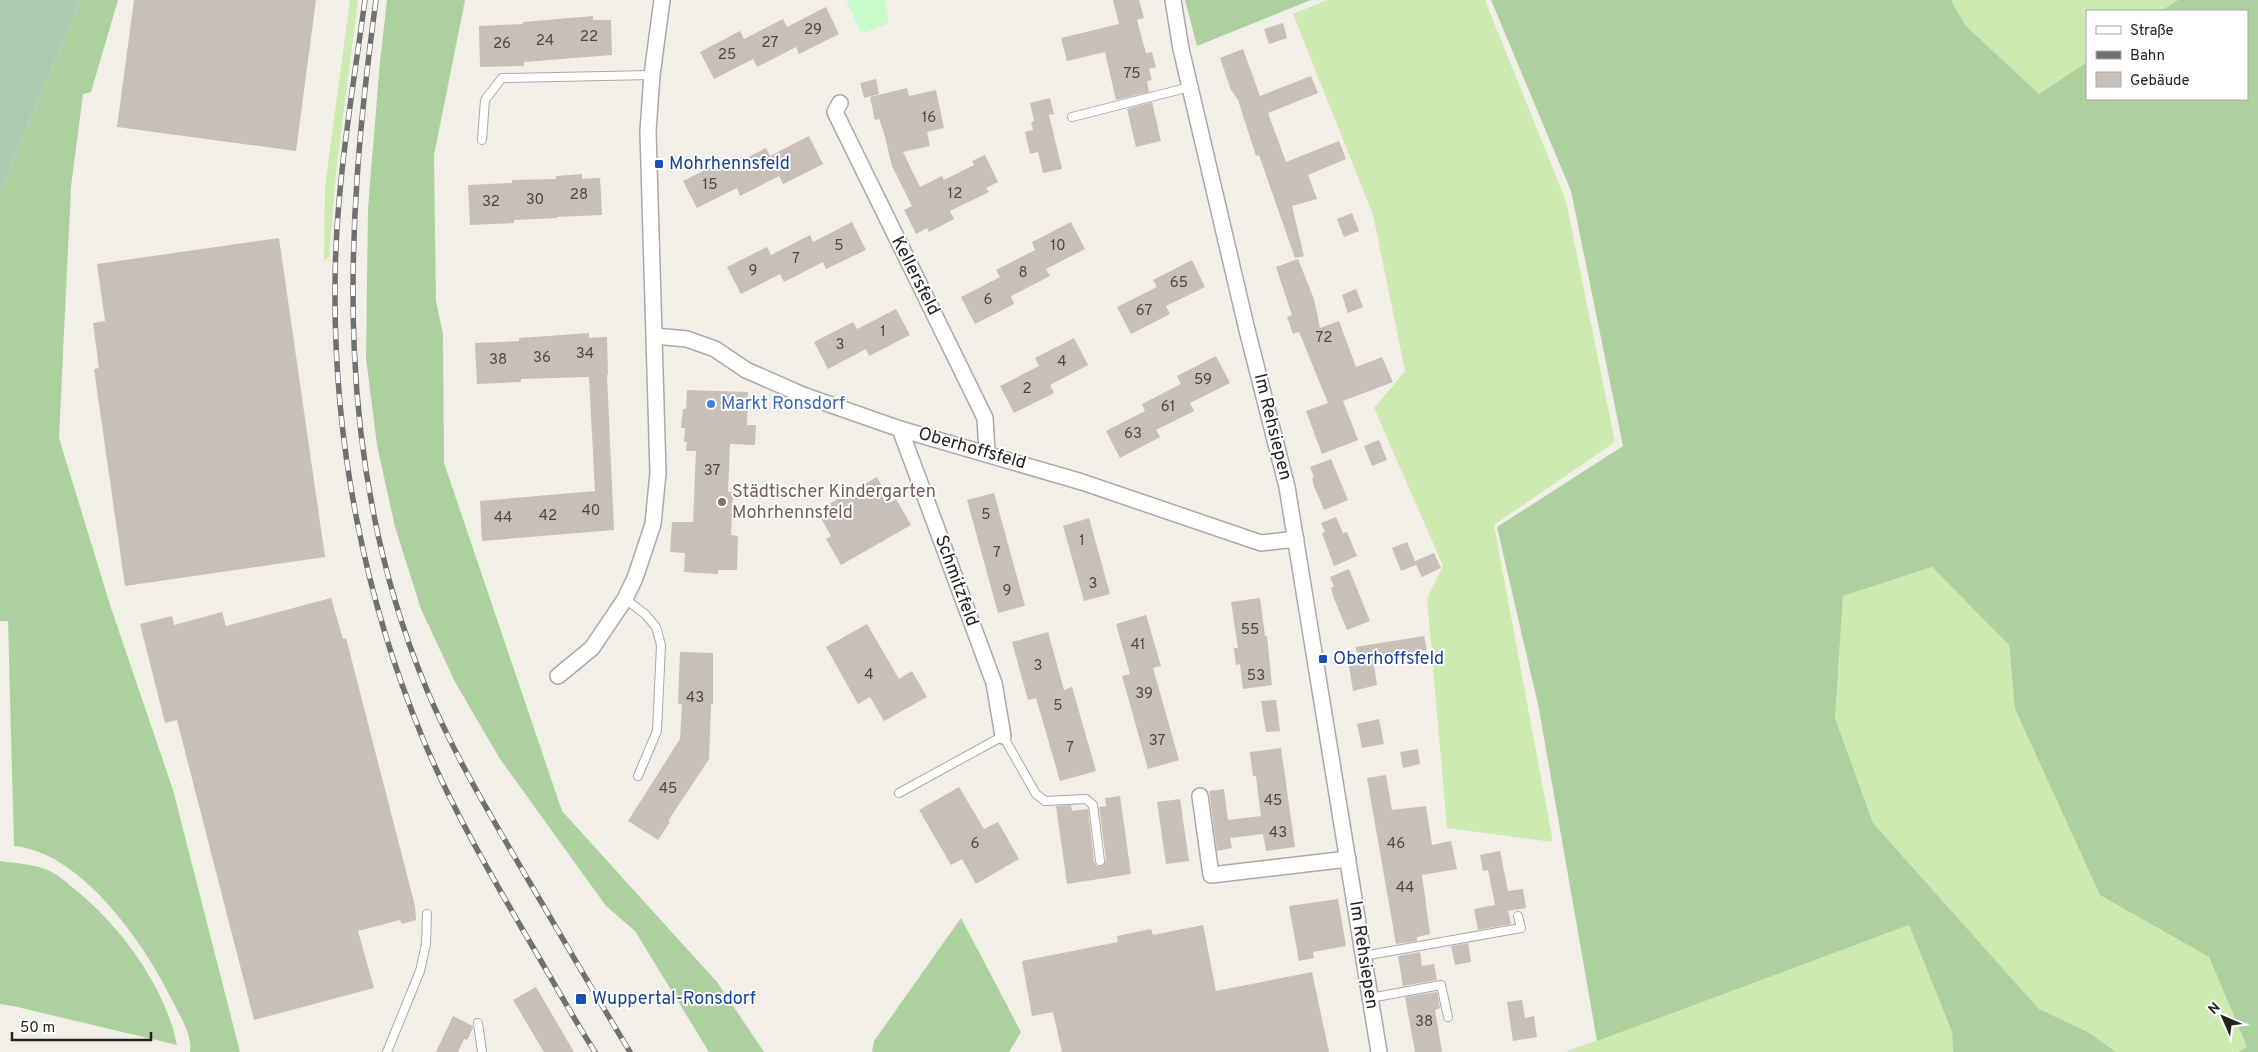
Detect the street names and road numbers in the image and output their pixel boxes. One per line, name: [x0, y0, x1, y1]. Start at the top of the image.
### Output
street label: Kellersfeld: [885, 233, 945, 319]
street label: Im Rehsiepen: [1248, 371, 1296, 483]
street label: Oberhoffsfeld: [915, 423, 1029, 475]
street label: Schmitzfeld: [929, 532, 983, 630]
street label: Im Rehsiepen: [1343, 899, 1383, 1011]

